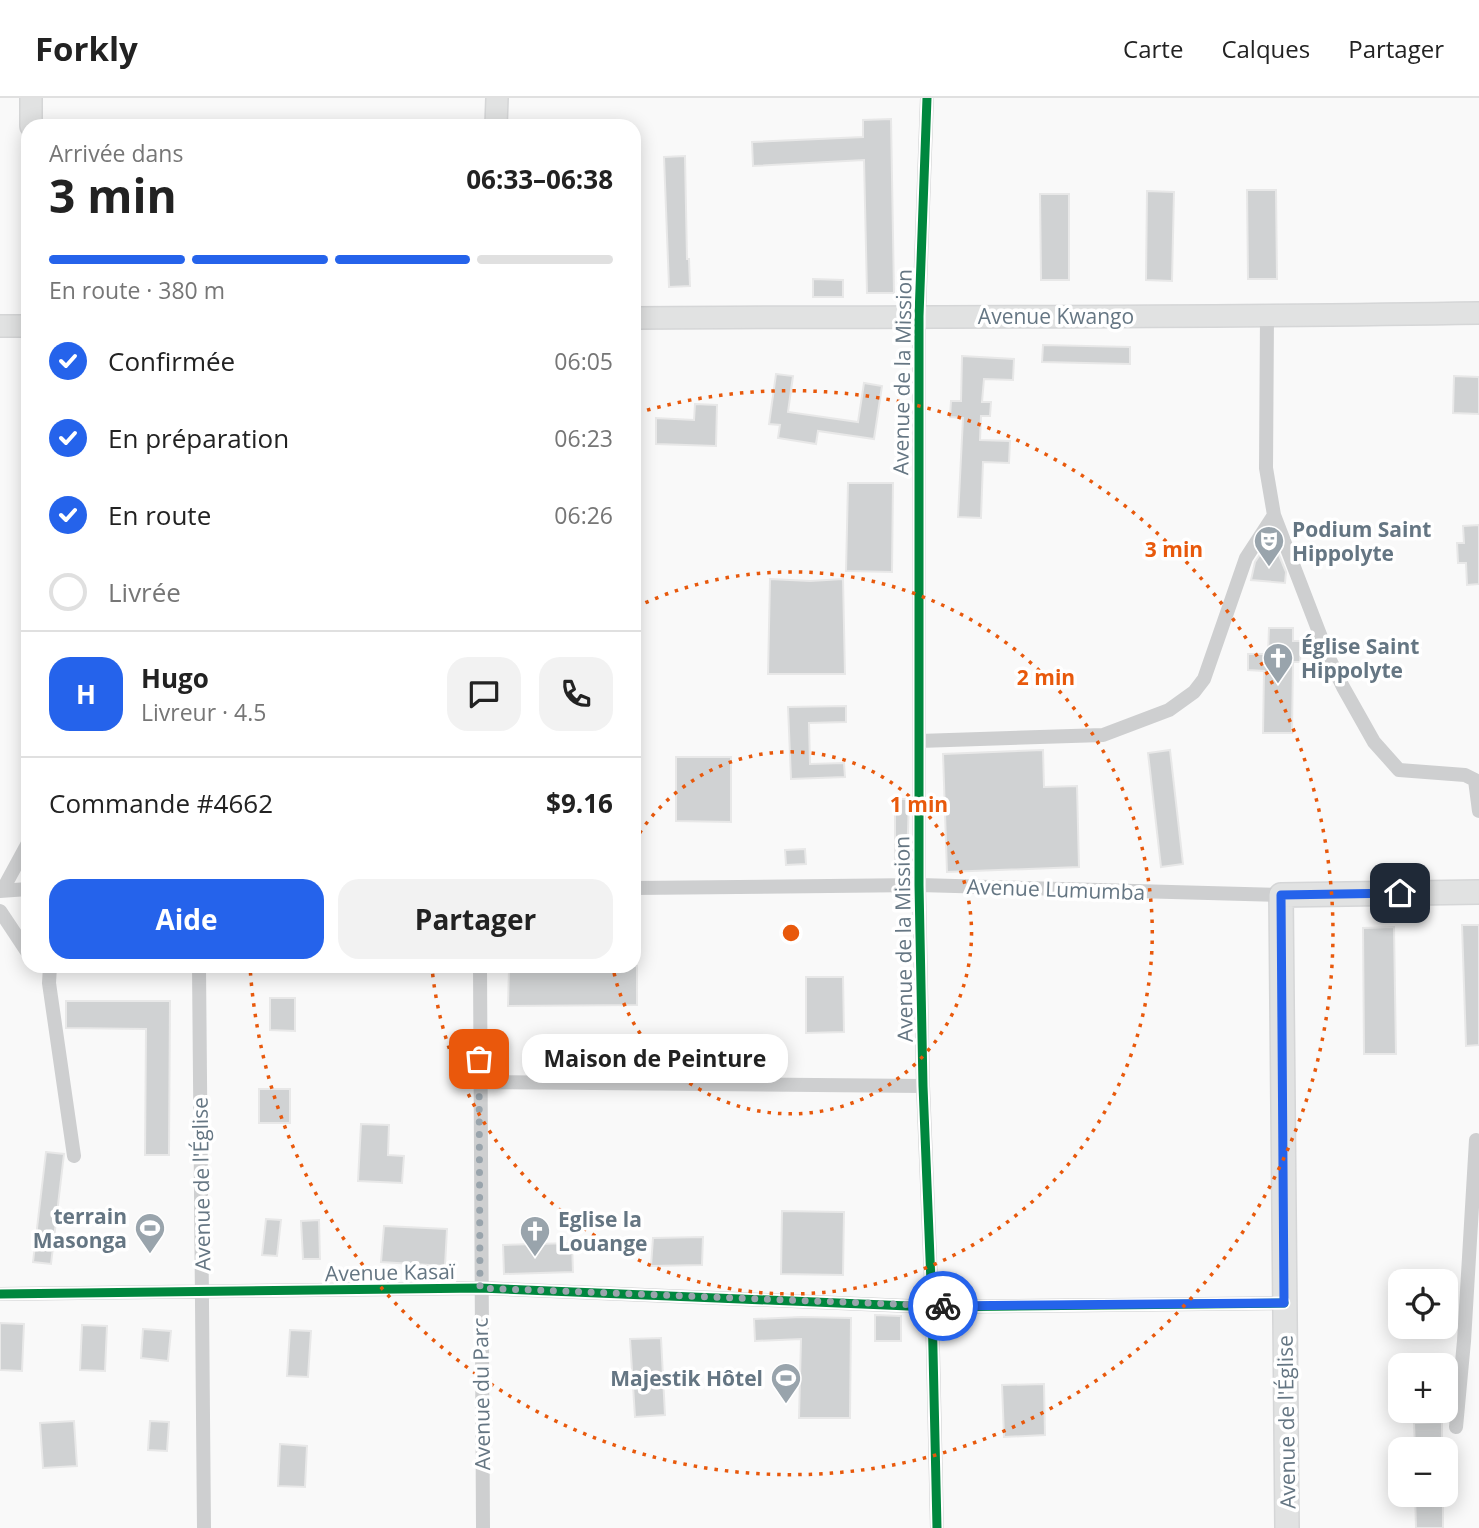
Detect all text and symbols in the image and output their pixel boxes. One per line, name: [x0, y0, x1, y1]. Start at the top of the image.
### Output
text: Forkly: [35, 26, 138, 71]
text: Carte: [1123, 32, 1183, 65]
text: Calques: [1221, 32, 1310, 65]
text: Partager: [1348, 32, 1444, 65]
text: Arrivée dans: [49, 137, 183, 169]
text: 06:33–06:38: [466, 161, 613, 197]
text: 3 min: [49, 164, 177, 226]
street label: Avenue de la Mission: [886, 269, 918, 475]
text: En route · 380 m: [49, 274, 225, 306]
street label: Avenue Kwango: [978, 302, 1134, 330]
icon: check: [49, 342, 87, 380]
text: Confirmée: [108, 343, 235, 379]
text: 06:05: [554, 345, 613, 377]
icon: check: [49, 419, 87, 457]
text: En préparation: [108, 420, 289, 456]
text: 06:23: [554, 422, 613, 454]
icon: check: [49, 496, 87, 534]
text: En route: [108, 497, 211, 533]
text: 06:26: [554, 499, 613, 531]
place label: Podium Saint Hippolyte: [1292, 515, 1431, 567]
theatre icon: Podium Saint Hippolyte: [1252, 524, 1286, 568]
text: 3 min: [1145, 535, 1203, 563]
text: Livrée: [108, 574, 181, 610]
place label: Église Saint Hippolyte: [1301, 632, 1419, 684]
church icon: Église Saint Hippolyte: [1261, 641, 1295, 685]
button: chat: [447, 657, 521, 731]
button: phone: [539, 657, 613, 731]
text: Hugo: [141, 660, 209, 696]
text: 2 min: [1017, 663, 1075, 691]
text: H: [76, 676, 96, 712]
text: Livreur · 4.5: [141, 696, 266, 728]
text: Commande #4662: [49, 785, 273, 821]
text: $9.16: [546, 785, 613, 821]
text: 1 min: [890, 790, 948, 818]
street label: Avenue de la Mission: [887, 836, 919, 1042]
pin: [1370, 863, 1430, 923]
street label: Avenue Lumumba: [966, 872, 1146, 906]
icon: home: [1381, 874, 1419, 912]
button: Aide: [49, 879, 324, 959]
button: Partager: [338, 879, 613, 959]
centre of rings: [779, 921, 803, 945]
pin: [449, 1029, 509, 1089]
callout: Maison de Peinture: [521, 1034, 787, 1084]
icon: bag: [460, 1040, 498, 1078]
text: Maison de Peinture: [544, 1042, 766, 1074]
street label: Avenue de l'Église: [185, 1097, 217, 1271]
place label: terrain Masonga: [33, 1202, 127, 1254]
place label: Eglise la Louange: [558, 1205, 647, 1257]
sports icon: terrain Masonga: [133, 1211, 167, 1255]
church icon: Eglise la Louange: [518, 1214, 552, 1258]
street label: Avenue Kasaï: [325, 1257, 456, 1287]
map controls: [1388, 1269, 1458, 1507]
button: locate: [1388, 1269, 1458, 1339]
courier: [908, 1271, 978, 1341]
icon: bike: [924, 1287, 962, 1325]
street label: Avenue du Parc: [466, 1317, 496, 1471]
street label: Avenue de l'Église: [1270, 1335, 1302, 1509]
button: +: [1388, 1353, 1458, 1423]
sports icon: Majestik Hôtel: [769, 1361, 803, 1405]
place label: Majestik Hôtel: [610, 1364, 763, 1392]
button: −: [1388, 1437, 1458, 1507]

